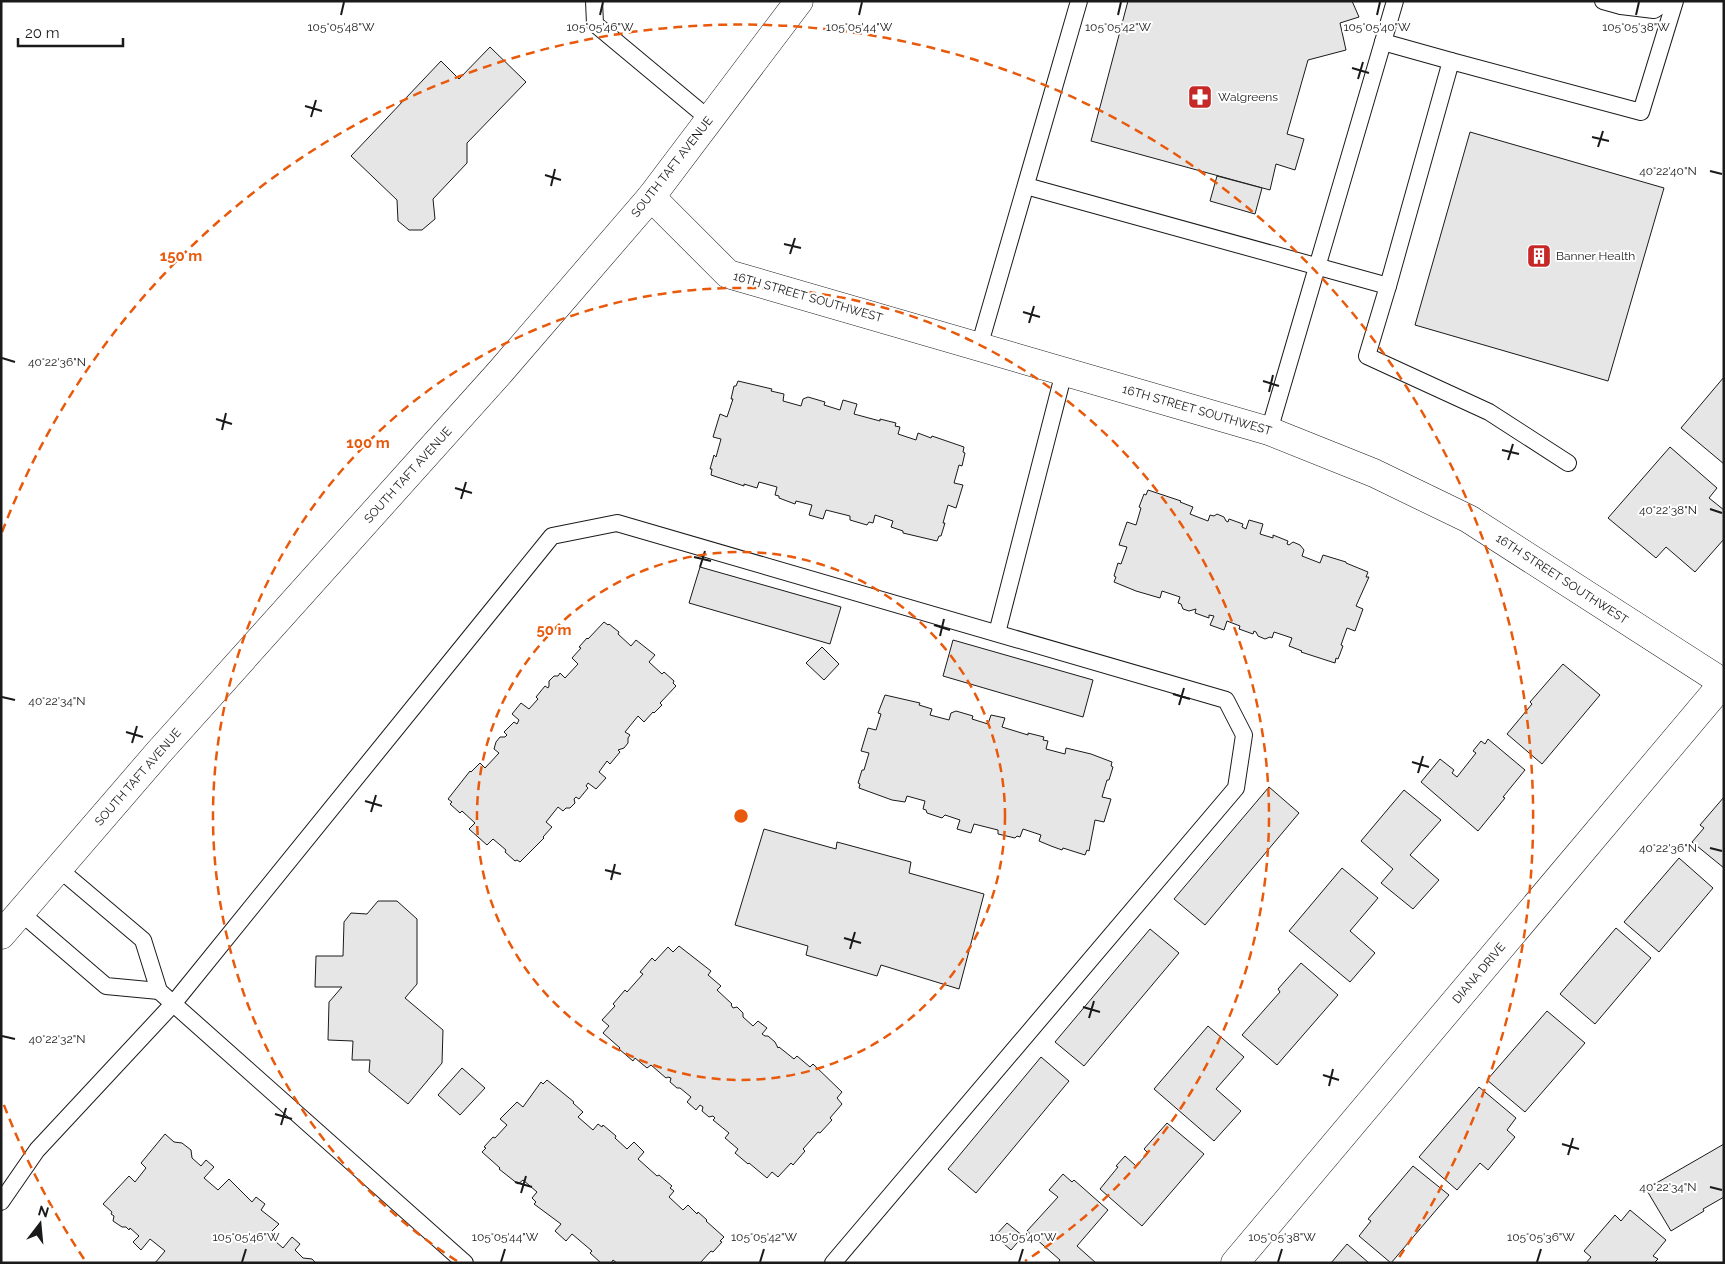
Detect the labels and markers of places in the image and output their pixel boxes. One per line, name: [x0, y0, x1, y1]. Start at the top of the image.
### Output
pharmacy icon: Walgreens: [1187, 84, 1213, 110]
place label: Walgreens: [1218, 90, 1278, 104]
building icon: Banner Health: [1526, 243, 1552, 269]
place label: Banner Health: [1556, 249, 1635, 263]
centre of rings: [732, 807, 750, 825]

